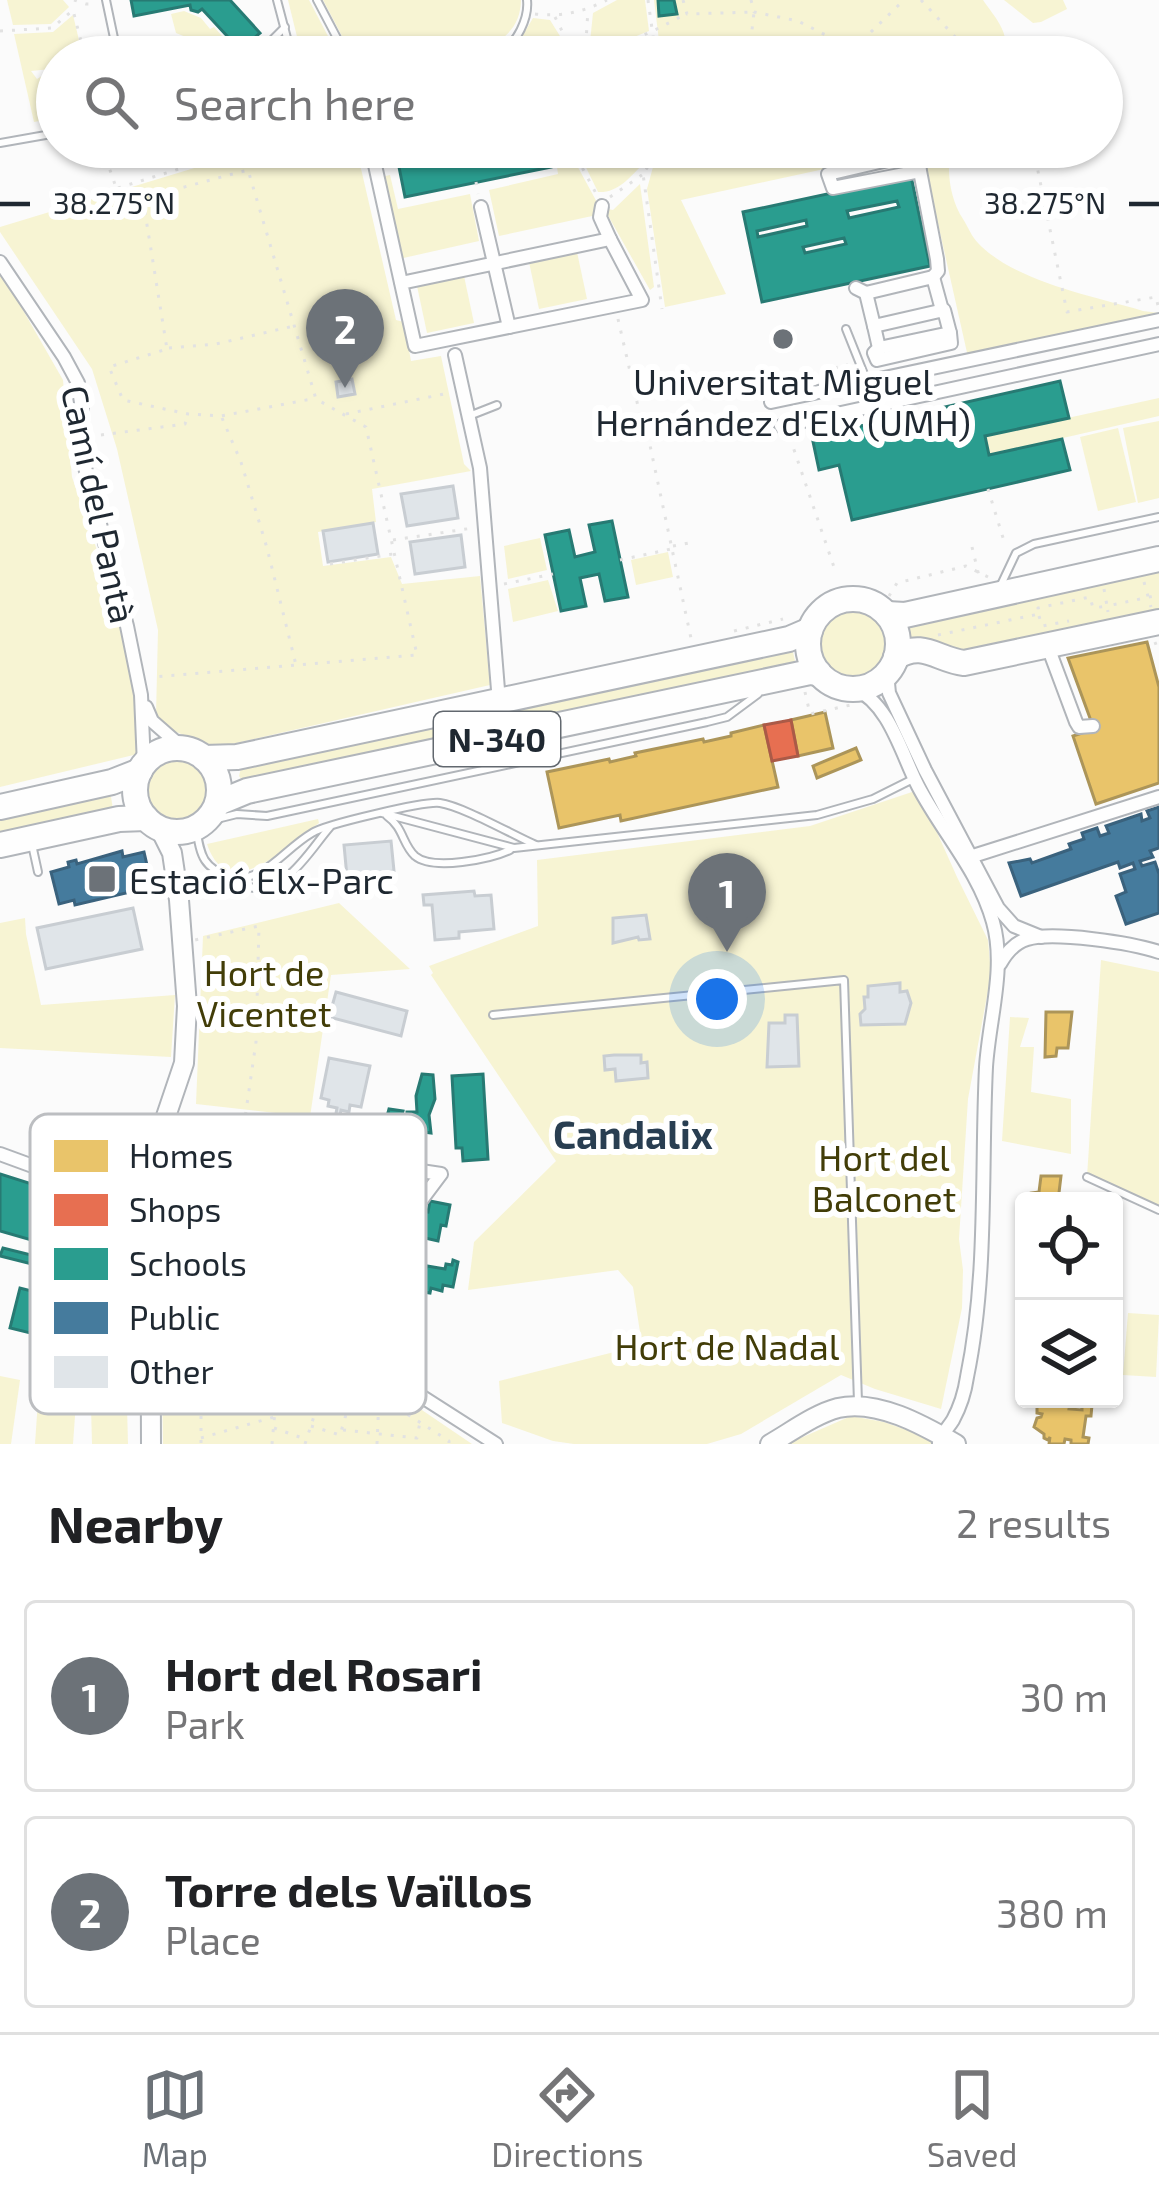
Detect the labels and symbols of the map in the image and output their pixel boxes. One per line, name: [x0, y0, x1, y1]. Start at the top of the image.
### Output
text: 38.275°N: [53, 184, 175, 220]
text: 38.275°N: [984, 184, 1106, 220]
pin: 2: [306, 289, 384, 388]
marker: Universitat Miguel Hernández d'Elx (UMH): [770, 326, 796, 352]
place label: Universitat Miguel Hernández d'Elx (UMH): [595, 359, 971, 443]
street label: Camí del Pantà: [54, 381, 146, 627]
road number: N-340: [434, 712, 560, 766]
pin: 1: [688, 853, 766, 952]
place label: Estació Elx-Parc: [129, 858, 394, 901]
marker: Estació Elx-Parc: [86, 863, 118, 895]
park label: Hort de Vicentet: [196, 950, 332, 1034]
your location: [687, 969, 747, 1029]
district label: Candalix: [553, 1110, 713, 1157]
legend: [30, 1114, 426, 1414]
text: Homes: [129, 1135, 233, 1175]
park label: Hort del Balconet: [812, 1135, 956, 1219]
text: Shops: [129, 1189, 221, 1229]
text: Schools: [129, 1243, 247, 1283]
text: Public: [129, 1297, 220, 1337]
park label: Hort de Nadal: [615, 1324, 840, 1367]
text: Other: [129, 1351, 214, 1391]

